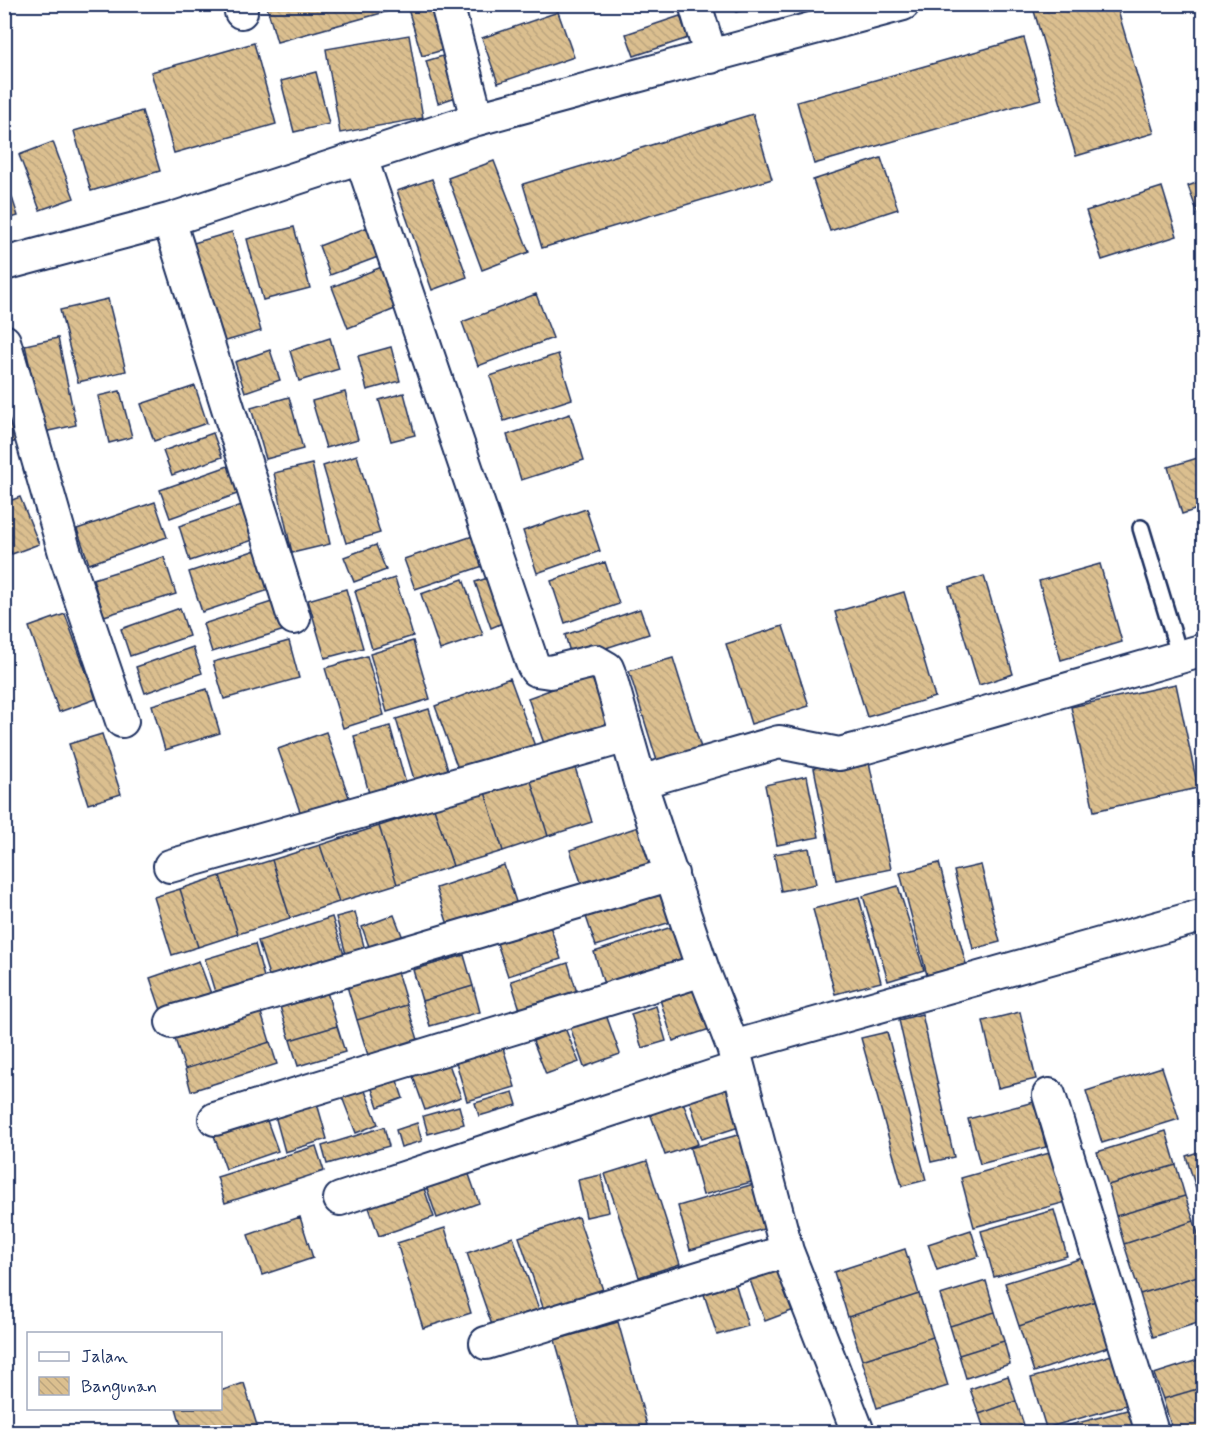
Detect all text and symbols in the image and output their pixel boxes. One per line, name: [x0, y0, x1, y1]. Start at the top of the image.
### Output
legend: [27, 1332, 222, 1410]
text: Jalan: [81, 1345, 128, 1369]
text: Bangunan: [81, 1375, 157, 1400]

